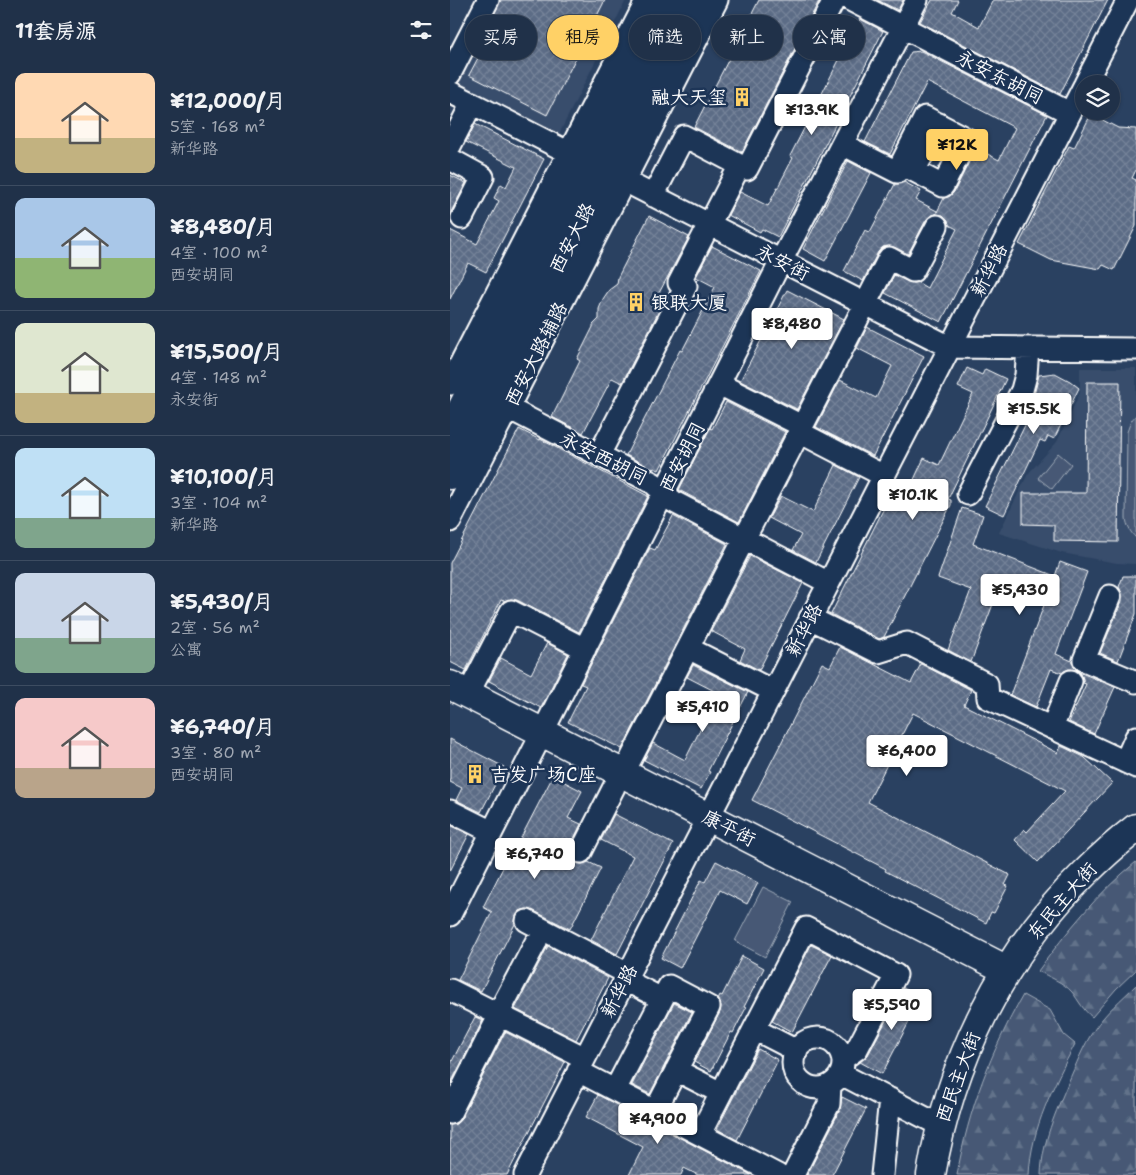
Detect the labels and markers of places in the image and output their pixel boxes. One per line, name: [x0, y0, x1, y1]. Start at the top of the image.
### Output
place label: 融大天玺: [651, 85, 727, 110]
building icon: 融大天玺: [731, 86, 753, 108]
pin: ¥13.9K: [771, 94, 853, 136]
pin: ¥12K: [927, 128, 987, 171]
place label: 银联大厦: [651, 290, 727, 315]
building icon: 银联大厦: [625, 291, 647, 313]
pin: ¥8,480: [751, 308, 833, 350]
pin: ¥15.5K: [993, 392, 1075, 435]
pin: ¥10.1K: [872, 478, 954, 521]
pin: ¥5,430: [979, 574, 1061, 616]
pin: ¥5,410: [662, 690, 744, 733]
pin: ¥6,400: [866, 734, 948, 777]
place label: 吉发广场C座: [490, 762, 597, 787]
building icon: 吉发广场C座: [464, 763, 486, 785]
pin: ¥6,740: [494, 838, 576, 880]
pin: ¥5,590: [851, 988, 933, 1031]
pin: ¥4,900: [617, 1102, 699, 1145]

